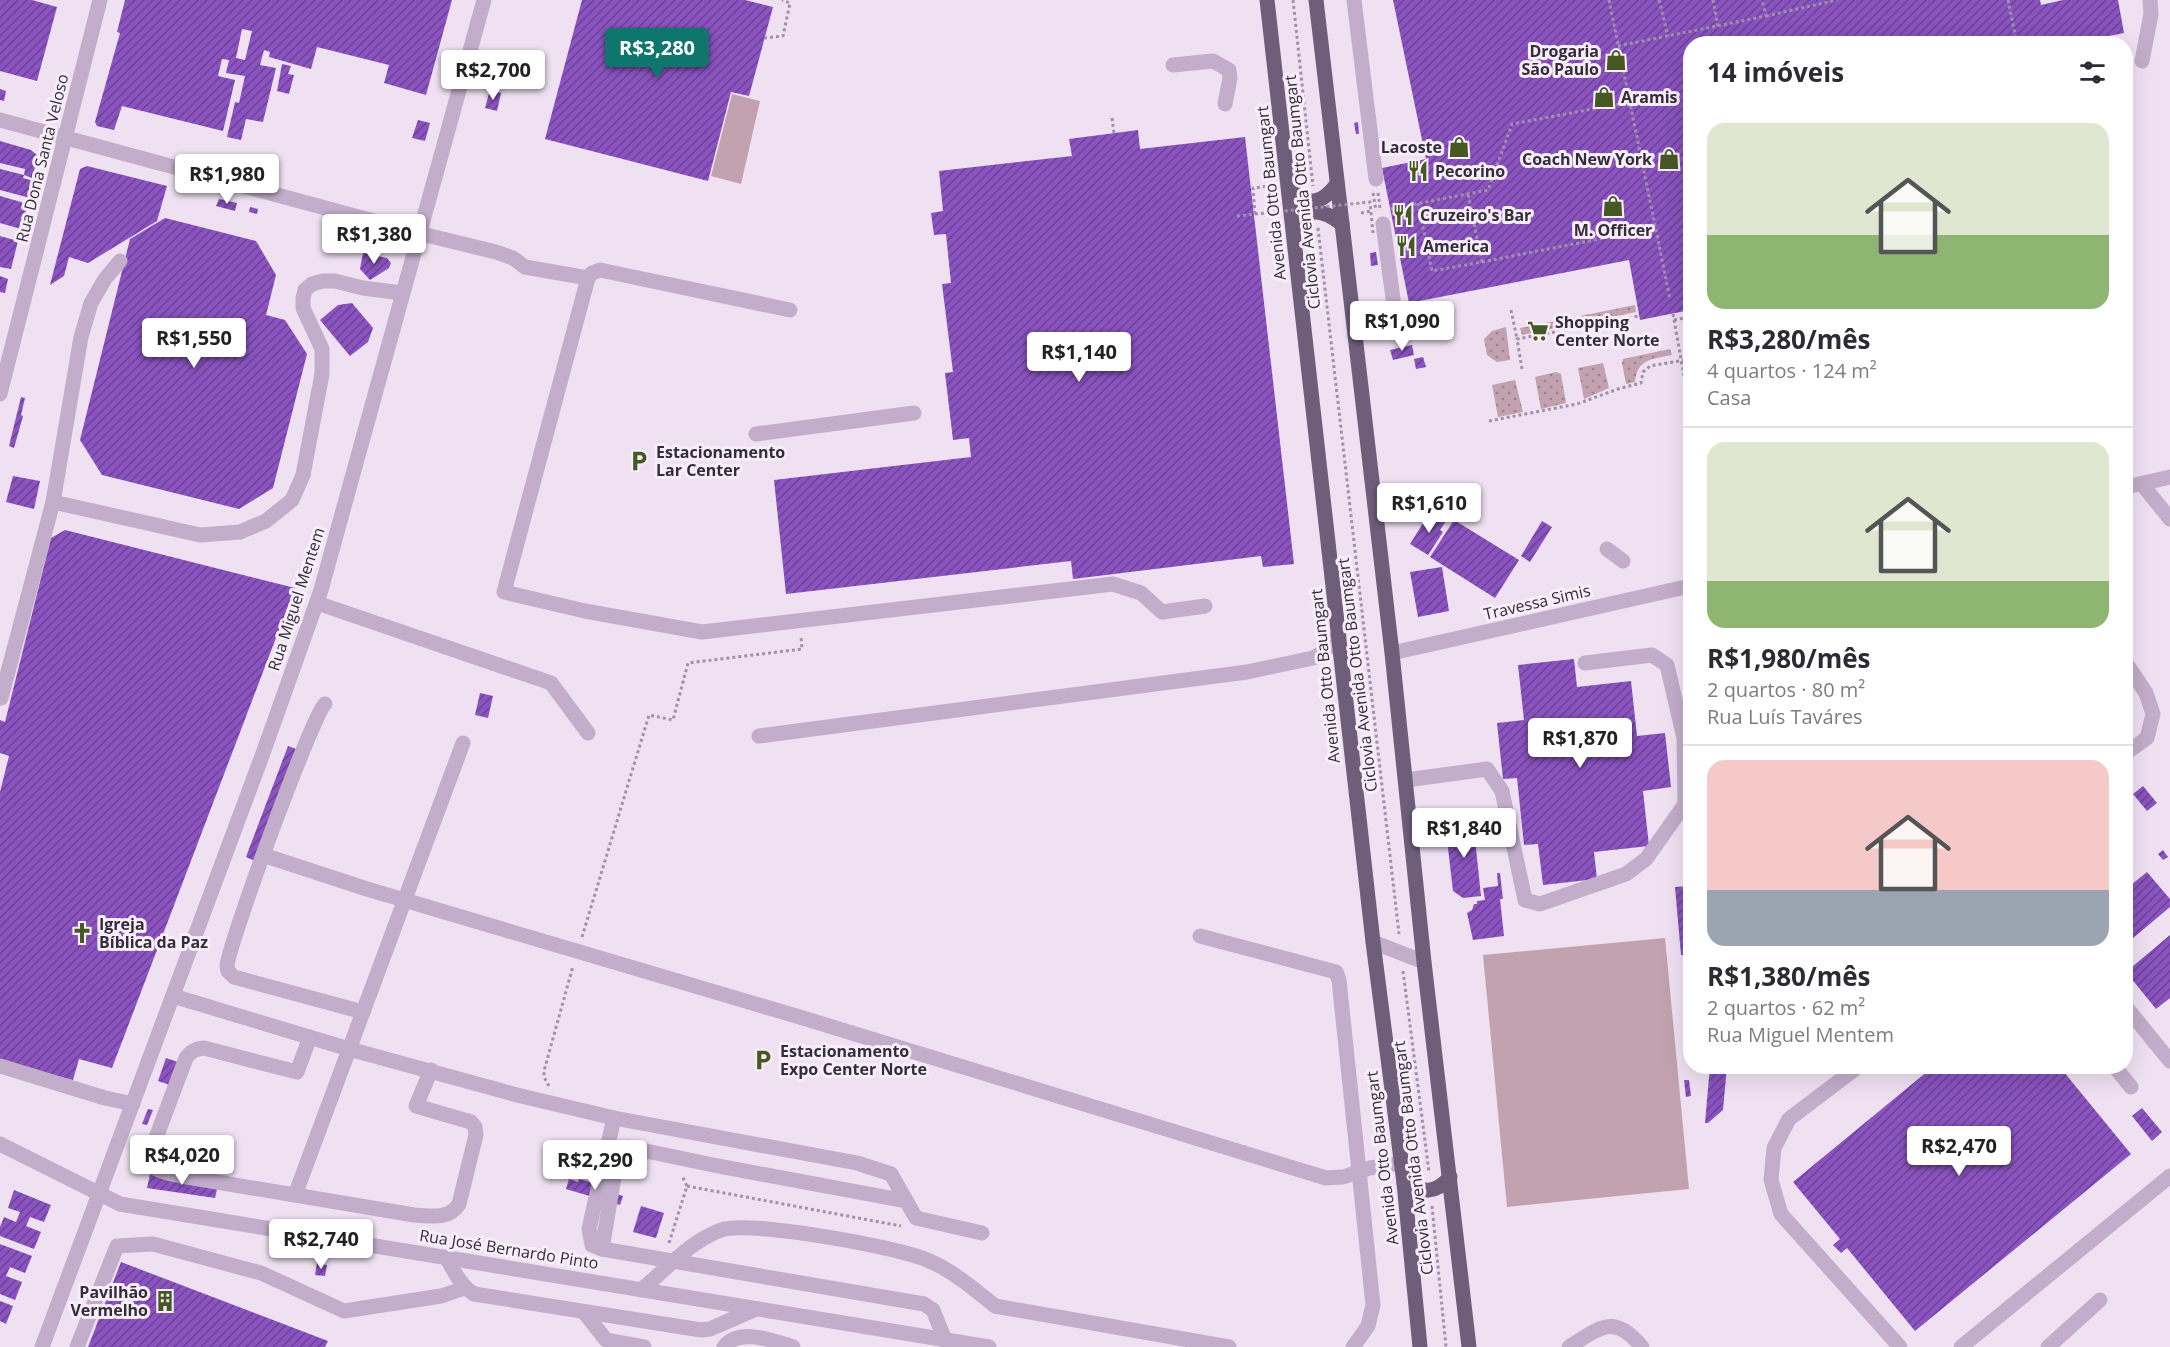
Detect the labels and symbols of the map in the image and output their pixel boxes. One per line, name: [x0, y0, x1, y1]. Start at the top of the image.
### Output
pin: R$3,280: [602, 28, 712, 79]
place label: Drogaria São Paulo: [1521, 40, 1599, 80]
shop icon: Drogaria São Paulo: [1604, 48, 1628, 72]
pin: R$2,700: [438, 50, 548, 101]
street label: Rua Dona Santa Veloso: [10, 72, 74, 244]
street label: Ciclovia Avenida Otto Baumgart: [1279, 73, 1325, 310]
shop icon: Aramis: [1592, 85, 1616, 109]
place label: Aramis: [1621, 86, 1678, 108]
street label: Avenida Otto Baumgart: [1251, 104, 1291, 281]
shop icon: Lacoste: [1447, 135, 1471, 159]
place label: Lacoste: [1381, 136, 1442, 158]
shop icon: Coach New York: [1657, 147, 1681, 171]
place label: Coach New York: [1522, 148, 1652, 170]
pin: R$1,980: [172, 154, 282, 205]
restaurant icon: Pecorino: [1406, 159, 1430, 183]
place label: Pecorino: [1435, 160, 1505, 182]
shop icon: M. Officer: [1601, 194, 1625, 218]
restaurant icon: Cruzeiro's Bar: [1391, 203, 1415, 227]
place label: Cruzeiro's Bar: [1420, 204, 1531, 226]
pin: R$1,380: [319, 214, 429, 265]
place label: M. Officer: [1574, 219, 1652, 241]
restaurant icon: America: [1394, 234, 1418, 258]
place label: America: [1423, 235, 1489, 257]
pin: R$1,090: [1347, 301, 1457, 352]
place label: Shopping Center Norte: [1555, 311, 1660, 351]
pin: R$1,550: [139, 318, 249, 369]
supermarket icon: Shopping Center Norte: [1526, 319, 1550, 343]
pin: R$1,140: [1024, 332, 1134, 383]
place label: Estacionamento Lar Center: [656, 441, 785, 481]
parking icon: Estacionamento Lar Center: [627, 449, 651, 473]
pin: R$1,610: [1374, 483, 1484, 534]
street label: Rua Miguel Mentem: [262, 524, 330, 674]
street label: Ciclovia Avenida Otto Baumgart: [1332, 556, 1382, 793]
street label: Travessa Simis: [1482, 579, 1592, 625]
street label: Avenida Otto Baumgart: [1305, 587, 1345, 764]
pin: R$1,870: [1525, 718, 1635, 769]
pin: R$1,840: [1409, 808, 1519, 859]
place label: Igreja Bíblica da Paz: [99, 913, 208, 953]
church icon: Igreja Bíblica da Paz: [70, 921, 94, 945]
street label: Ciclovia Avenida Otto Baumgart: [1388, 1039, 1438, 1276]
place label: Estacionamento Expo Center Norte: [780, 1040, 927, 1080]
parking icon: Estacionamento Expo Center Norte: [751, 1048, 775, 1072]
street label: Avenida Otto Baumgart: [1360, 1069, 1404, 1246]
pin: R$2,470: [1904, 1126, 2014, 1177]
pin: R$4,020: [127, 1135, 237, 1186]
pin: R$2,290: [540, 1140, 650, 1191]
pin: R$2,740: [266, 1219, 376, 1270]
street label: Rua José Bernardo Pinto: [418, 1224, 600, 1274]
place label: Pavilhão Vermelho: [70, 1281, 148, 1321]
building icon: Pavilhão Vermelho: [153, 1289, 177, 1313]

